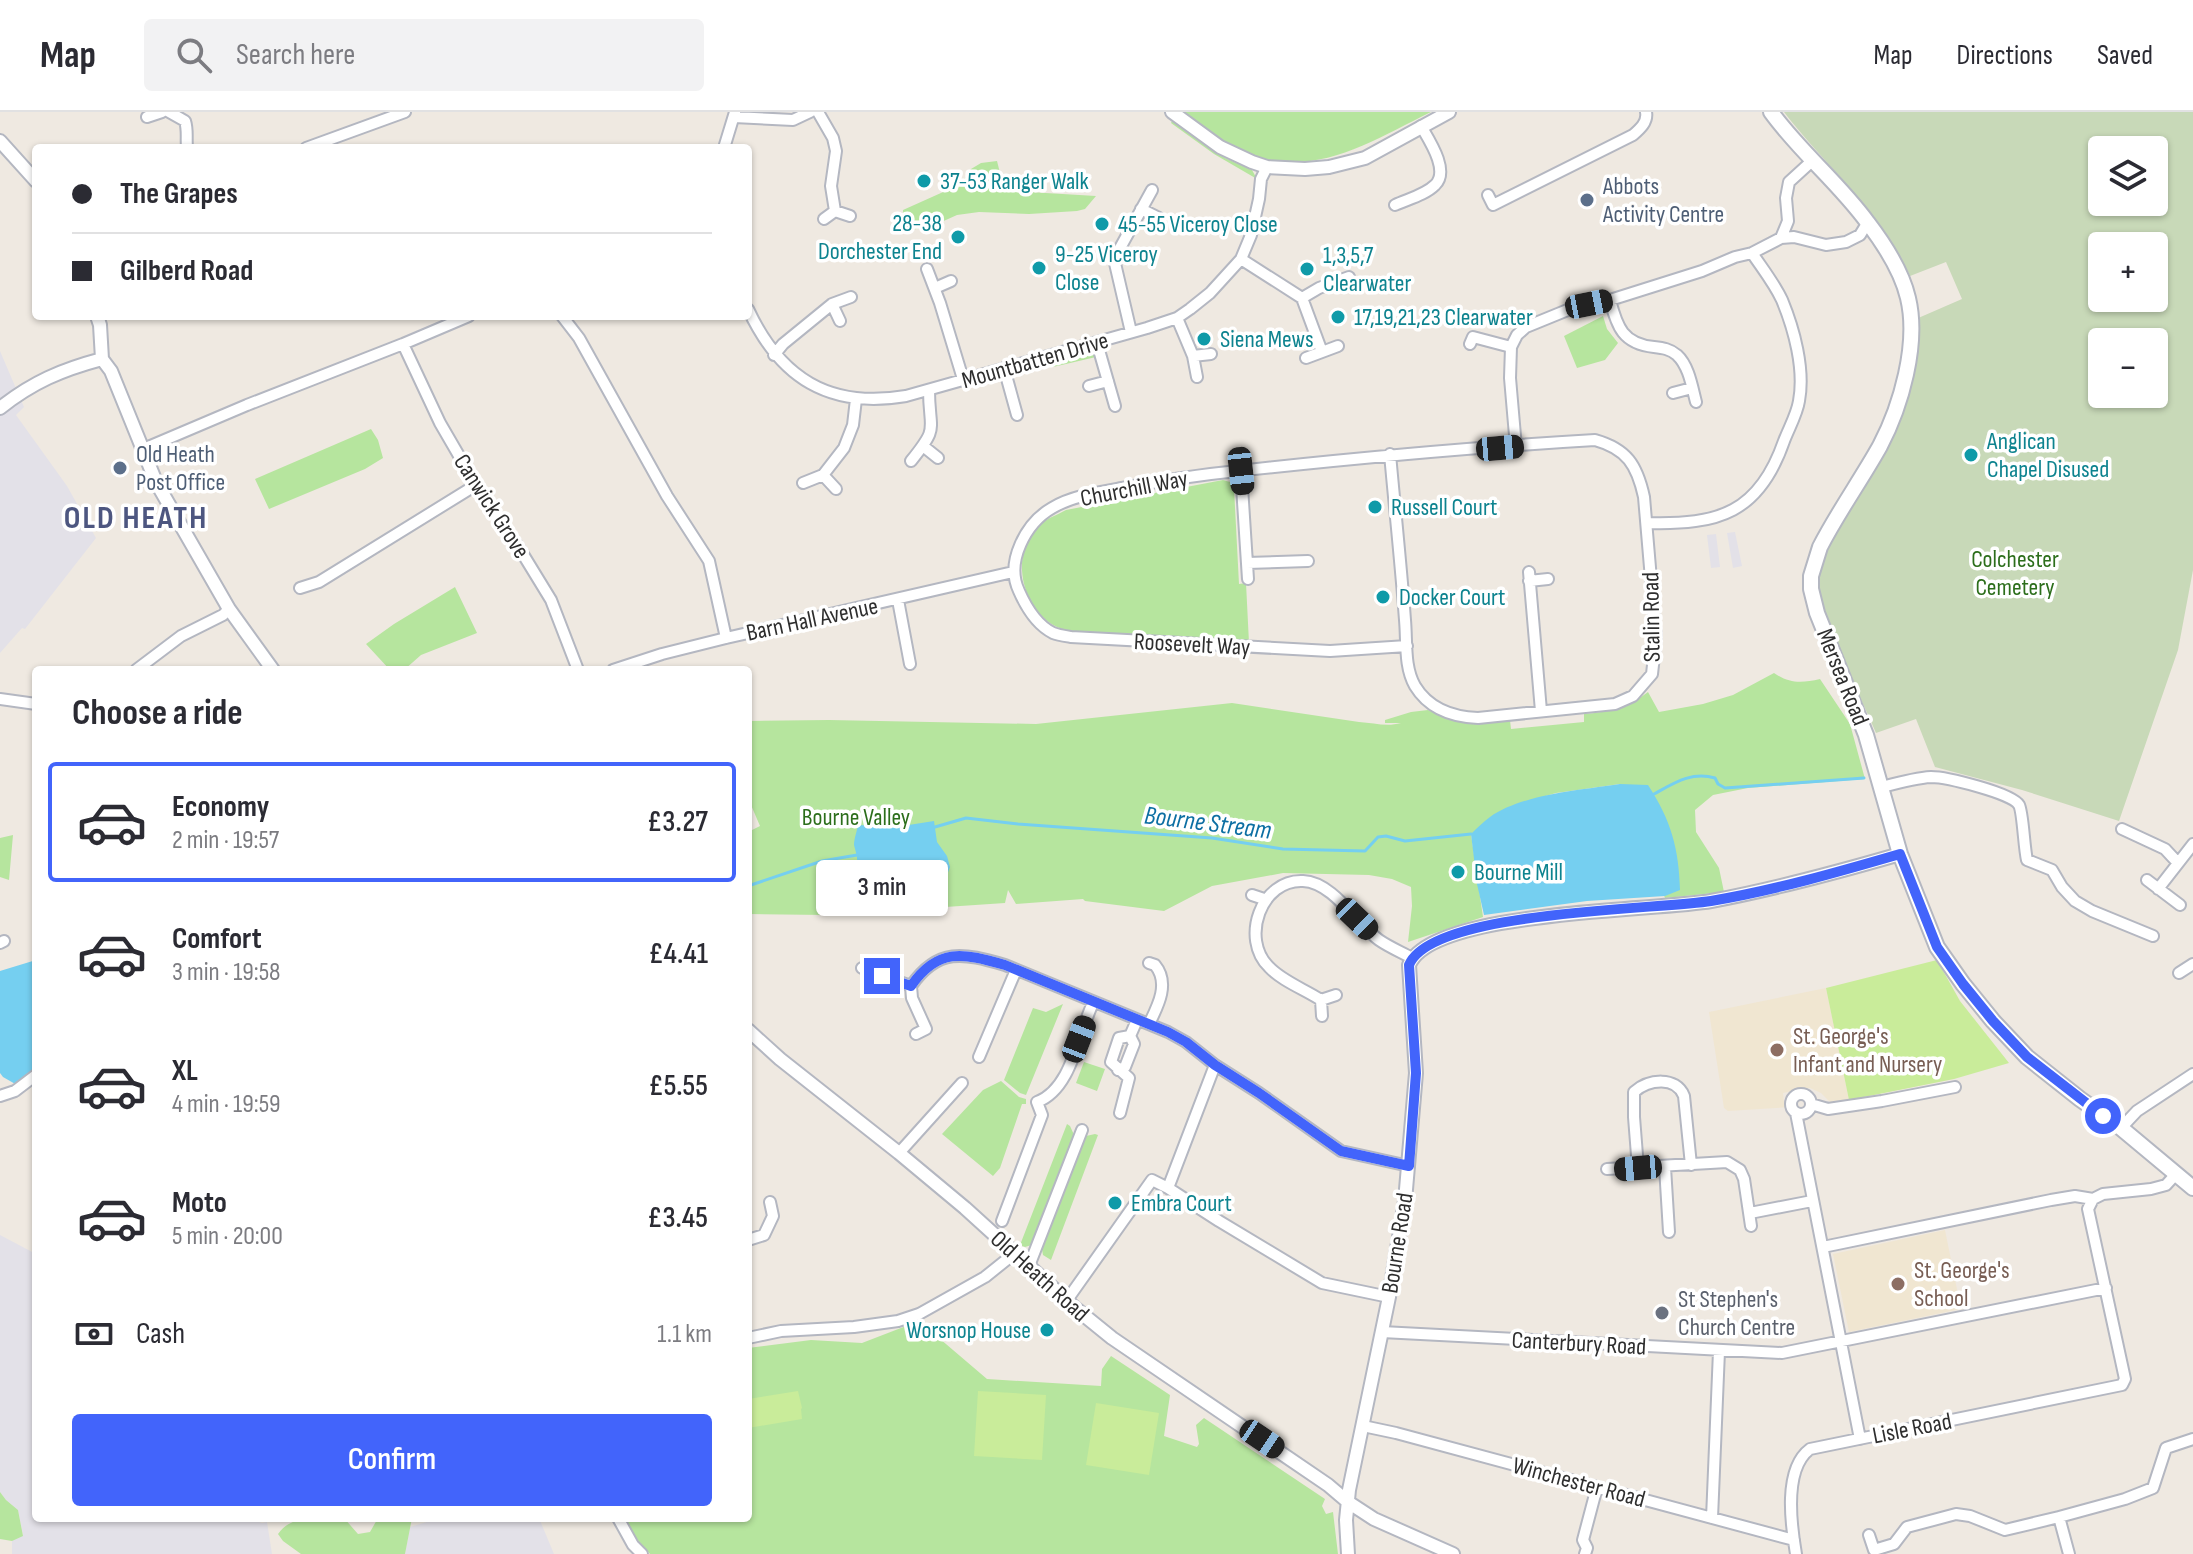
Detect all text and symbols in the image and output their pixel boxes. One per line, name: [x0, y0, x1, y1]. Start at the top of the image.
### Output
search box: [144, 19, 704, 91]
text: Map: [40, 33, 96, 78]
icon: search: [172, 33, 216, 77]
text: Search here: [236, 37, 355, 73]
text: Map: [1874, 39, 1913, 72]
text: Directions: [1957, 39, 2053, 72]
text: Saved: [2097, 39, 2153, 72]
map controls: [2088, 136, 2168, 408]
button: layers: [2088, 136, 2168, 216]
place label: 37-53 Ranger Walk: [940, 167, 1089, 196]
marker: 37-53 Ranger Walk: [915, 172, 933, 190]
place label: Abbots Activity Centre: [1602, 172, 1724, 229]
text: The Grapes: [120, 176, 238, 212]
marker: Abbots Activity Centre: [1578, 191, 1596, 209]
place label: 28-38 Dorchester End: [818, 209, 942, 266]
place label: 45-55 Viceroy Close: [1118, 210, 1278, 239]
marker: 45-55 Viceroy Close: [1093, 215, 1111, 233]
marker: 28-38 Dorchester End: [949, 228, 967, 246]
button: +: [2088, 232, 2168, 312]
place label: 9-25 Viceroy Close: [1055, 240, 1158, 297]
place label: 1,3,5,7 Clearwater: [1323, 241, 1411, 298]
text: Gilberd Road: [120, 253, 253, 289]
marker: 9-25 Viceroy Close: [1030, 259, 1048, 277]
marker: 1,3,5,7 Clearwater: [1298, 260, 1316, 278]
car: [1563, 288, 1615, 320]
place label: 17,19,21,23 Clearwater: [1354, 303, 1533, 332]
marker: 17,19,21,23 Clearwater: [1329, 308, 1347, 326]
place label: Siena Mews: [1220, 325, 1314, 354]
street label: Mountbatten Drive: [958, 326, 1112, 395]
button: −: [2088, 328, 2168, 408]
marker: Siena Mews: [1195, 330, 1213, 348]
place label: Anglican Chapel Disused: [1986, 427, 2109, 484]
car: [1475, 434, 1525, 462]
place label: Old Heath Post Office: [136, 440, 225, 497]
car: [1227, 446, 1255, 496]
marker: Anglican Chapel Disused: [1962, 446, 1980, 464]
street label: Canwick Grove: [447, 449, 536, 564]
marker: Old Heath Post Office: [111, 459, 129, 477]
street label: Churchill Way: [1078, 464, 1190, 513]
place label: Russell Court: [1391, 493, 1497, 522]
marker: Russell Court: [1366, 498, 1384, 516]
district label: OLD HEATH: [64, 499, 208, 538]
park label: Colchester Cemetery: [1971, 545, 2059, 602]
street label: Stalin Road: [1636, 572, 1667, 662]
place label: Docker Court: [1399, 583, 1505, 612]
marker: Docker Court: [1374, 588, 1392, 606]
street label: Barn Hall Avenue: [744, 591, 881, 648]
street label: Mersea Road: [1810, 625, 1875, 730]
street label: Roosevelt Way: [1133, 627, 1251, 662]
text: Choose a ride: [72, 692, 243, 735]
icon: car: [76, 786, 148, 858]
text: Economy: [172, 789, 269, 825]
water label: Bourne Stream: [1143, 800, 1273, 847]
park label: Bourne Valley: [802, 803, 910, 832]
text: £3.27: [647, 804, 708, 840]
text: 2 min · 19:57: [172, 825, 279, 856]
place label: Bourne Mill: [1474, 858, 1563, 887]
callout: 3 min: [816, 860, 948, 916]
marker: Bourne Mill: [1449, 863, 1467, 881]
text: 3 min: [858, 872, 906, 903]
car: [1331, 894, 1383, 944]
icon: car: [76, 918, 148, 990]
text: Comfort: [172, 921, 262, 957]
text: £4.41: [648, 936, 708, 972]
text: 3 min · 19:58: [172, 957, 281, 988]
route end: [864, 958, 900, 994]
car: [1059, 1012, 1099, 1066]
place label: St. George's Infant and Nursery: [1793, 1022, 1942, 1079]
marker: St. George's Infant and Nursery: [1768, 1041, 1786, 1059]
icon: car: [76, 1050, 148, 1122]
text: XL: [172, 1053, 198, 1089]
text: £5.55: [649, 1068, 708, 1104]
text: 4 min · 19:59: [172, 1089, 281, 1120]
route start: [2085, 1098, 2121, 1134]
car: [1613, 1154, 1663, 1182]
icon: car: [76, 1182, 148, 1254]
text: Moto: [172, 1185, 227, 1221]
place label: Embra Court: [1131, 1189, 1232, 1218]
street label: Bourne Road: [1375, 1191, 1420, 1295]
marker: Embra Court: [1106, 1194, 1124, 1212]
text: £3.45: [647, 1200, 708, 1236]
text: 5 min · 20:00: [172, 1221, 283, 1252]
street label: Old Heath Road: [984, 1225, 1095, 1328]
place label: St. George's School: [1914, 1256, 2010, 1313]
marker: St. George's School: [1889, 1275, 1907, 1293]
place label: St Stephen's Church Centre: [1678, 1285, 1795, 1342]
marker: St Stephen's Church Centre: [1653, 1304, 1671, 1322]
icon: cash: [72, 1312, 116, 1356]
text: Cash: [136, 1316, 185, 1352]
place label: Worsnop House: [906, 1316, 1031, 1345]
text: 1.1 km: [657, 1319, 712, 1350]
marker: Worsnop House: [1038, 1321, 1056, 1339]
street label: Canterbury Road: [1511, 1325, 1647, 1362]
street label: Lisle Road: [1870, 1407, 1954, 1450]
button: Confirm: [72, 1414, 712, 1506]
car: [1235, 1416, 1289, 1462]
street label: Winchester Road: [1509, 1451, 1648, 1514]

